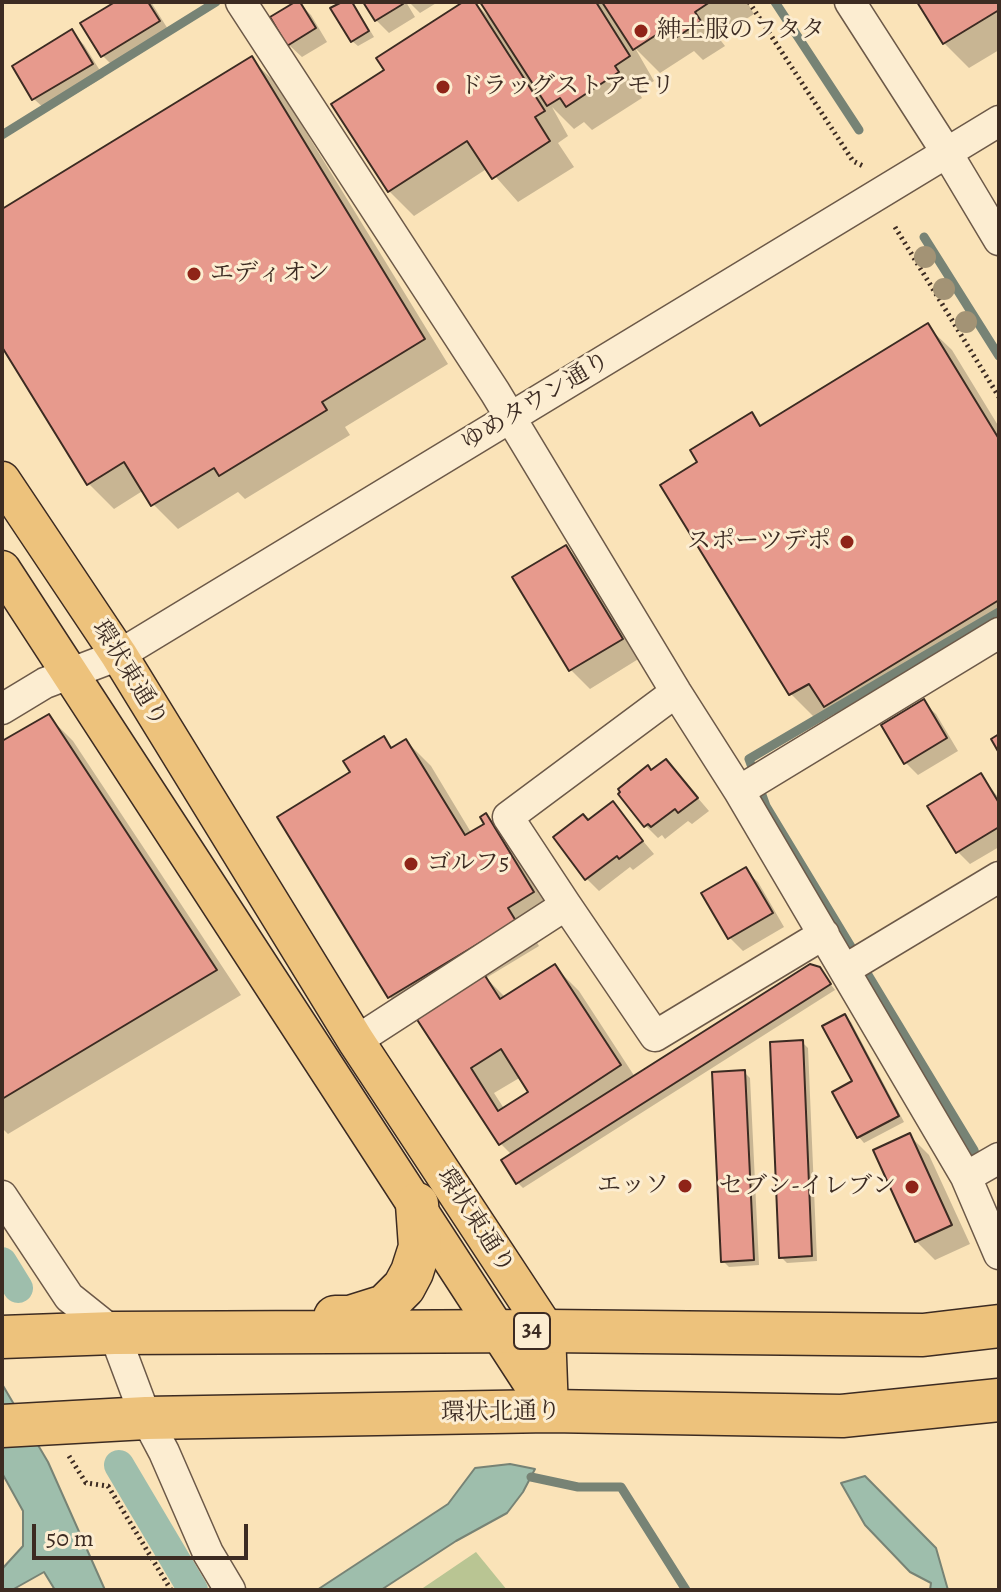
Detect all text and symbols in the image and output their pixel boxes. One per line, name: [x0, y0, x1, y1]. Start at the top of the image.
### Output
place label: 紳士服のフタタ: [657, 17, 825, 45]
marker: 紳士服のフタタ: [632, 22, 650, 40]
place label: ドラッグストアモリ: [459, 73, 675, 101]
marker: ドラッグストアモリ: [434, 78, 452, 96]
place label: エディオン: [210, 260, 330, 288]
marker: エディオン: [185, 265, 203, 283]
street label: ゆめタウン通り: [457, 346, 615, 458]
place label: スポーツデポ: [687, 528, 831, 556]
marker: スポーツデポ: [838, 533, 856, 551]
street label: 環状東通り: [85, 615, 173, 733]
place label: ゴルフ5: [427, 850, 509, 878]
marker: ゴルフ5: [402, 855, 420, 873]
street label: 環状東通り: [430, 1163, 520, 1279]
place label: エッソ: [597, 1172, 669, 1200]
place label: セブン-イレブン: [719, 1173, 896, 1201]
marker: エッソ: [676, 1177, 694, 1195]
marker: セブン-イレブン: [903, 1178, 921, 1196]
road number: 34: [514, 1313, 550, 1349]
street label: 環状北通り: [441, 1398, 561, 1428]
scale bar: [36, 1508, 252, 1558]
text: 50 m: [46, 1522, 94, 1554]

